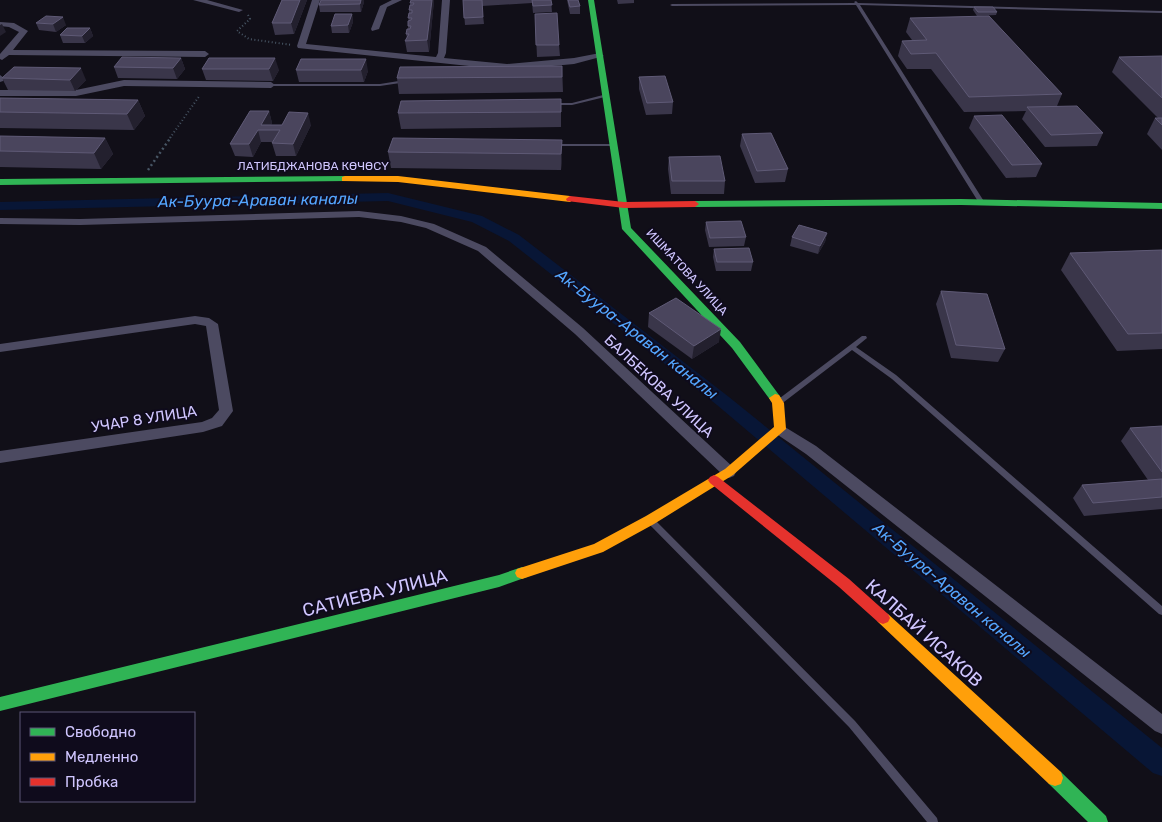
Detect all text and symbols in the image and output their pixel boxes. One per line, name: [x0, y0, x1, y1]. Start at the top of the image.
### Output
street label: ЛАТИБДЖАНОВА КӨЧӨСҮ: [237, 159, 389, 173]
water label: Ак-Буура-Араван каналы: [157, 189, 358, 211]
street label: ИШМАТОВА УЛИЦА: [643, 226, 731, 318]
water label: Ак-Буура-Араван каналы: [551, 264, 722, 403]
street label: БАЛБЕКОВА УЛИЦА: [601, 331, 717, 441]
street label: УЧАР 8 УЛИЦА: [90, 402, 198, 436]
water label: Ак-Буура-Араван каналы: [868, 518, 1035, 662]
street label: САТИЕВА УЛИЦА: [300, 564, 450, 622]
street label: КАЛБАЙ ИСАКОВ: [861, 575, 987, 691]
legend: [20, 712, 195, 802]
text: Свободно: [65, 723, 136, 741]
text: Медленно: [65, 748, 138, 766]
text: Пробка: [65, 773, 118, 791]

